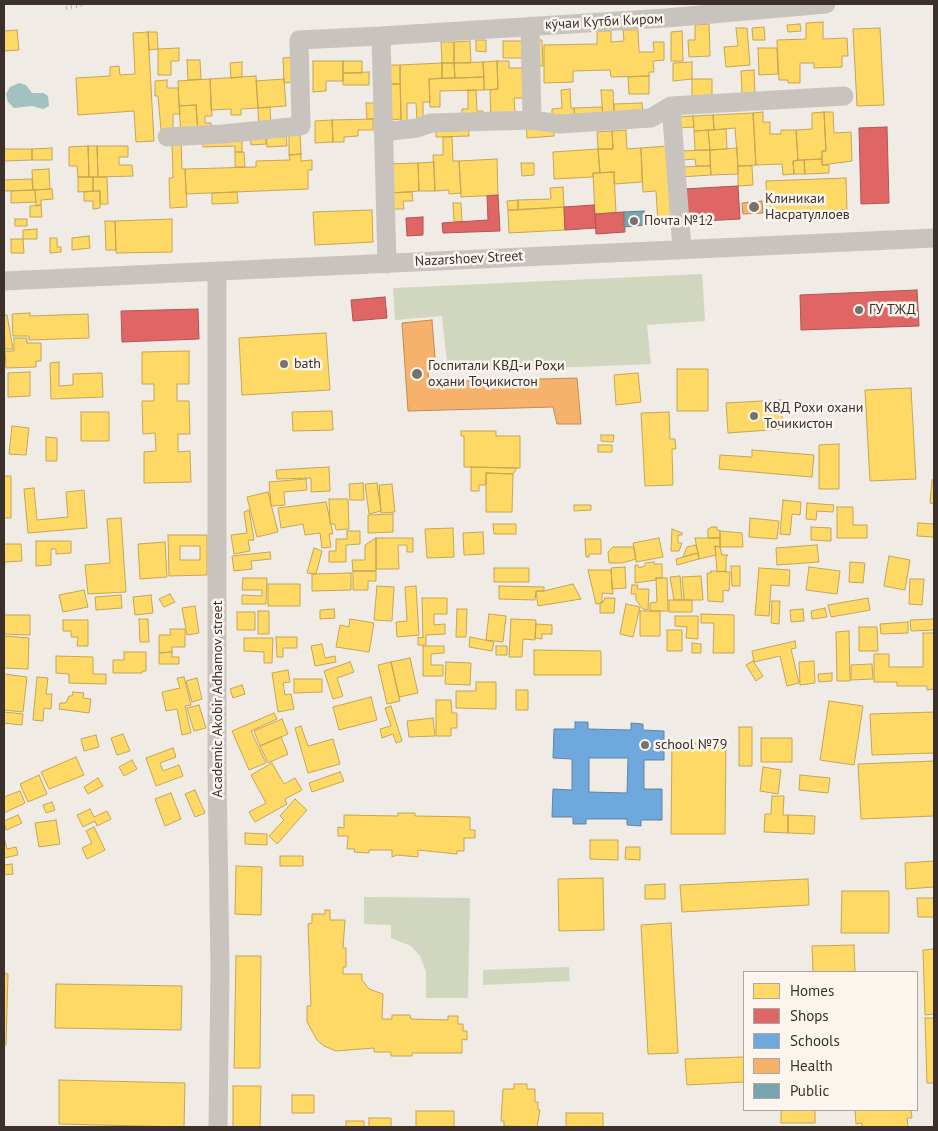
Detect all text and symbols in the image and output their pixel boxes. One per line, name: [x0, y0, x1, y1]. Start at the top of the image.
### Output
street label: кӯчаи Кутби Киром: [545, 11, 663, 33]
place label: Клиникаи Насратуллоев: [765, 191, 850, 223]
marker: Клиникаи Насратуллоев: [747, 200, 761, 214]
place label: Почта №12: [644, 213, 713, 229]
marker: Почта №12: [628, 215, 640, 227]
street label: Nazarshoev Street: [414, 248, 524, 270]
place label: ГУ ТЖД: [869, 302, 916, 318]
marker: ГУ ТЖД: [853, 304, 865, 316]
place label: bath: [294, 356, 321, 372]
marker: bath: [278, 358, 290, 370]
place label: Госпитали КВД-и Роҳи оҳани Тоҷикистон: [428, 358, 565, 391]
marker: Госпитали КВД-и Роҳи оҳани Тоҷикистон: [410, 367, 424, 381]
place label: КВД Рохи охани Точикистон: [764, 400, 863, 432]
marker: КВД Рохи охани Точикистон: [748, 410, 760, 422]
street label: Academic Akobir Adhamov street: [210, 601, 226, 797]
place label: school №79: [655, 737, 727, 753]
marker: school №79: [639, 739, 651, 751]
legend: [743, 971, 918, 1111]
text: Homes: [790, 981, 834, 1000]
text: Shops: [790, 1006, 829, 1025]
text: Schools: [790, 1031, 840, 1050]
text: Health: [790, 1056, 833, 1075]
text: Public: [790, 1081, 829, 1100]

